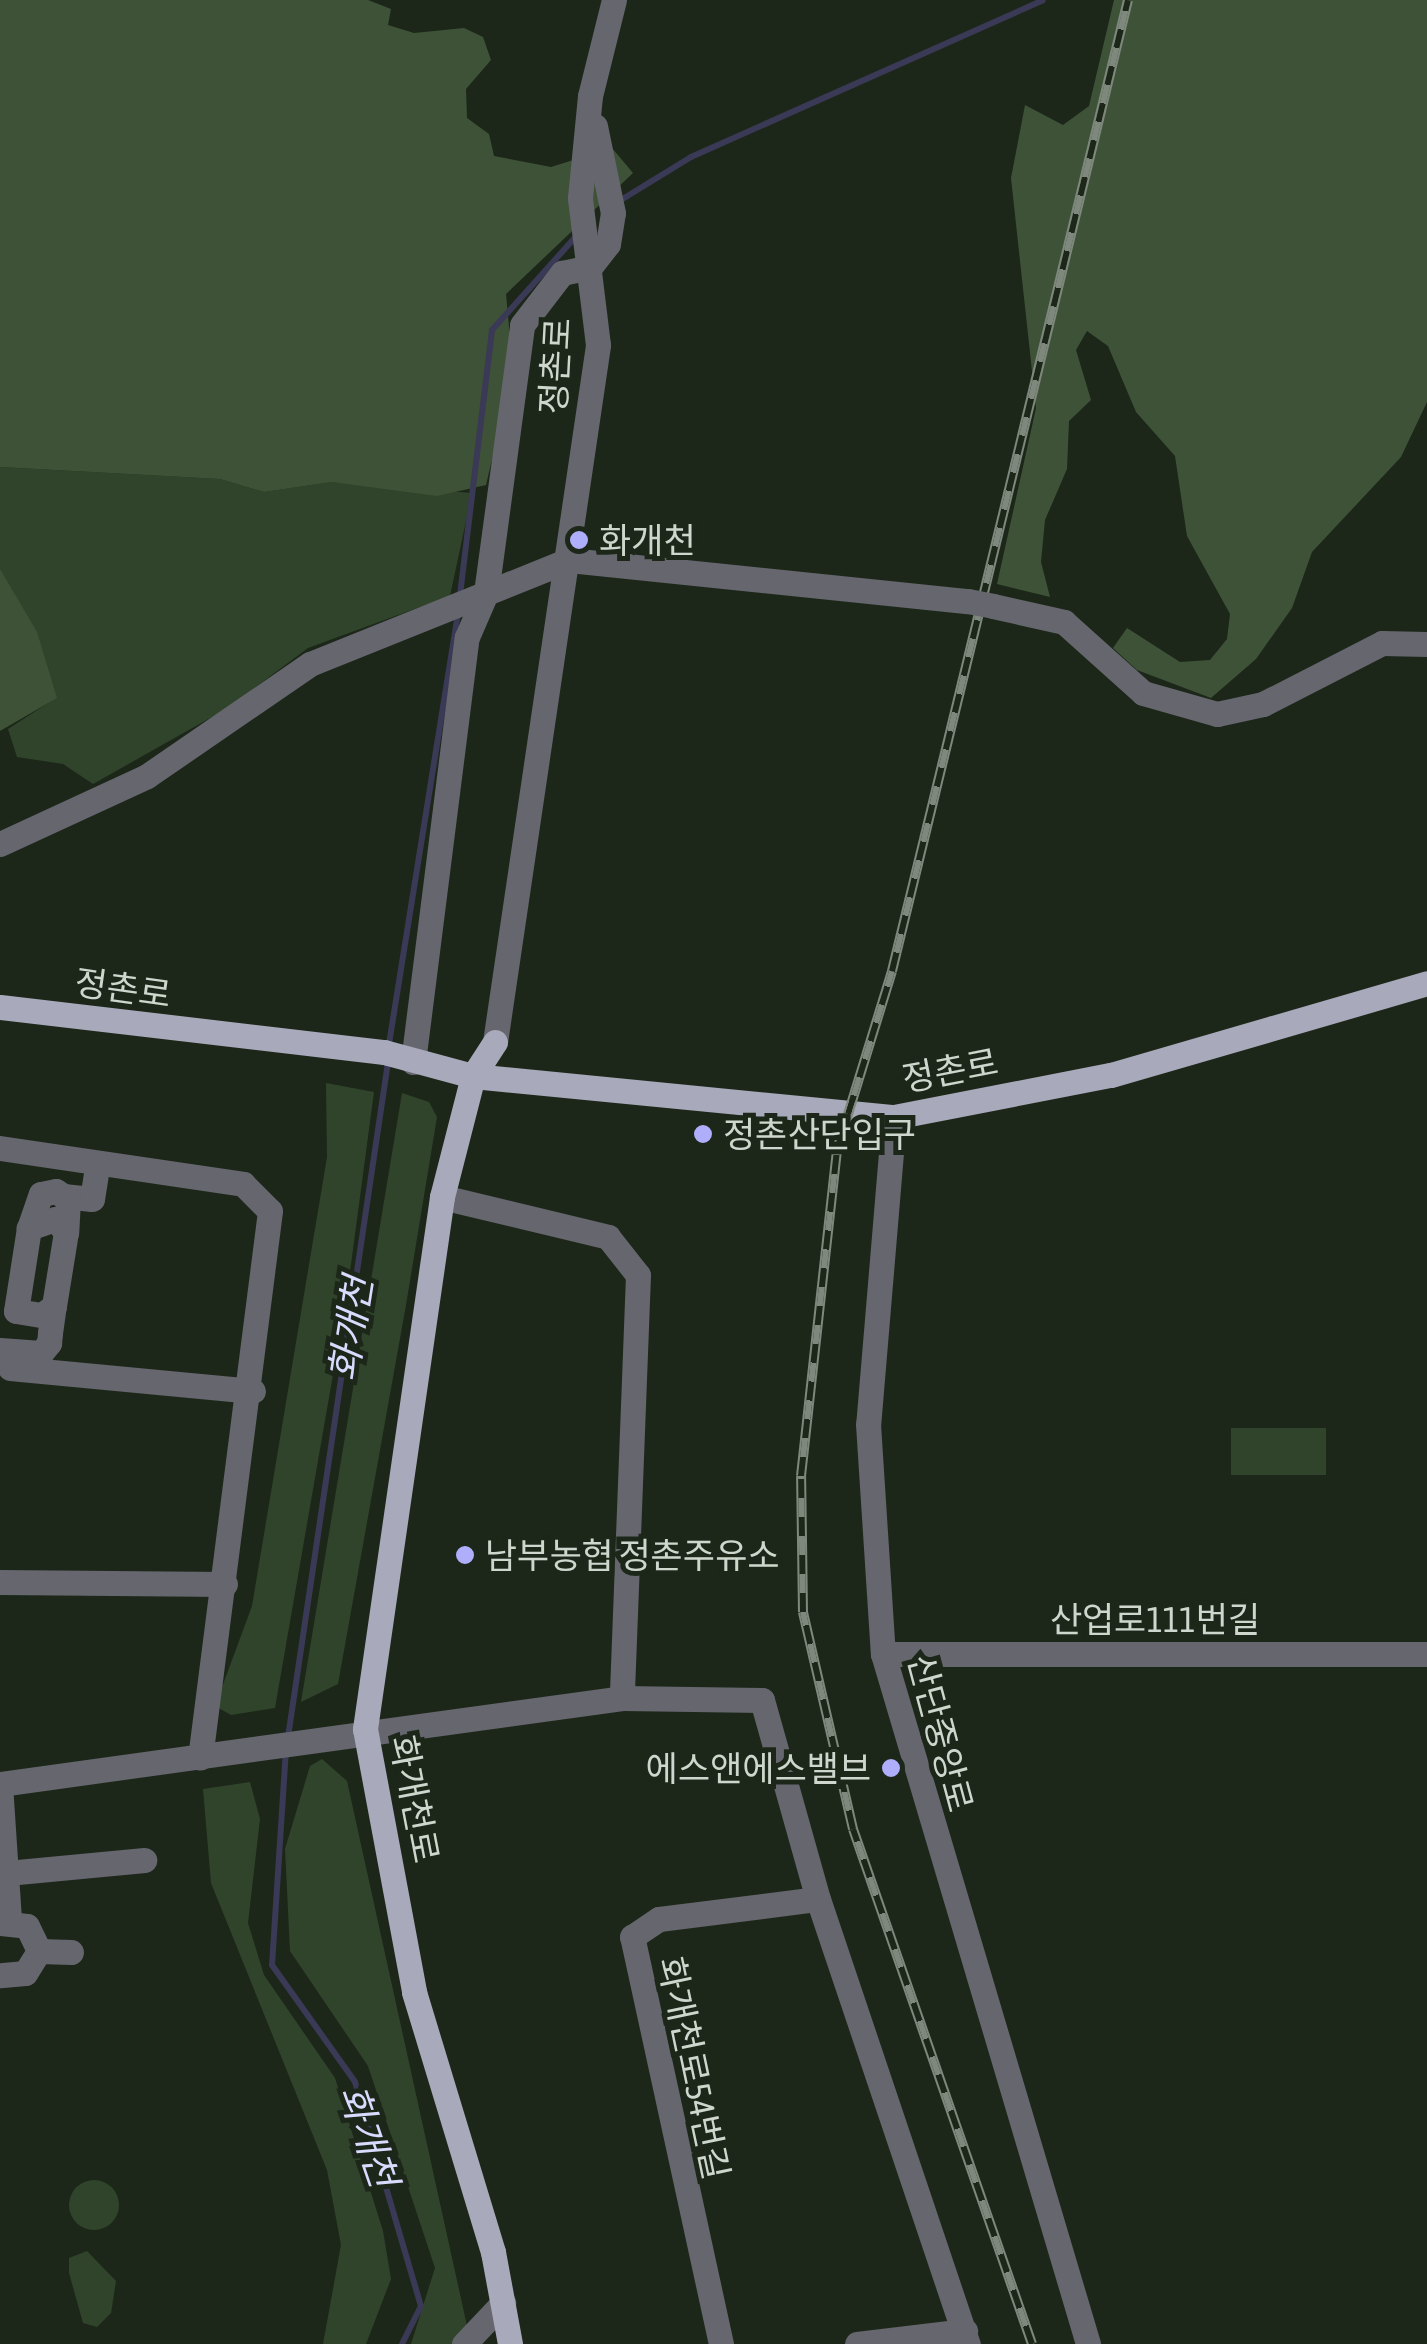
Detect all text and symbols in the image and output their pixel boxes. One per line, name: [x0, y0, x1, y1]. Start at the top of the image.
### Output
street label: 정촌로: [532, 317, 578, 415]
place label: 화개천: [599, 519, 696, 561]
marker: 화개천: [568, 529, 590, 551]
street label: 정촌로: [72, 960, 174, 1016]
street label: 정촌로: [899, 1040, 1001, 1100]
place label: 정촌산단입구: [723, 1113, 916, 1155]
marker: 정촌산단입구: [692, 1123, 714, 1145]
water label: 화개천: [320, 1274, 382, 1384]
place label: 남부농협 정촌주유소: [485, 1534, 780, 1576]
marker: 남부농협 정촌주유소: [454, 1544, 476, 1566]
street label: 산업로111번길: [1050, 1598, 1260, 1640]
street label: 산단중앙로: [900, 1650, 982, 1816]
street label: 화개천로: [382, 1732, 448, 1866]
place label: 에스앤에스밸브: [646, 1747, 871, 1789]
marker: 에스앤에스밸브: [880, 1757, 902, 1779]
street label: 화개천로54번길: [650, 1953, 738, 2183]
water label: 화개천: [329, 2079, 407, 2193]

